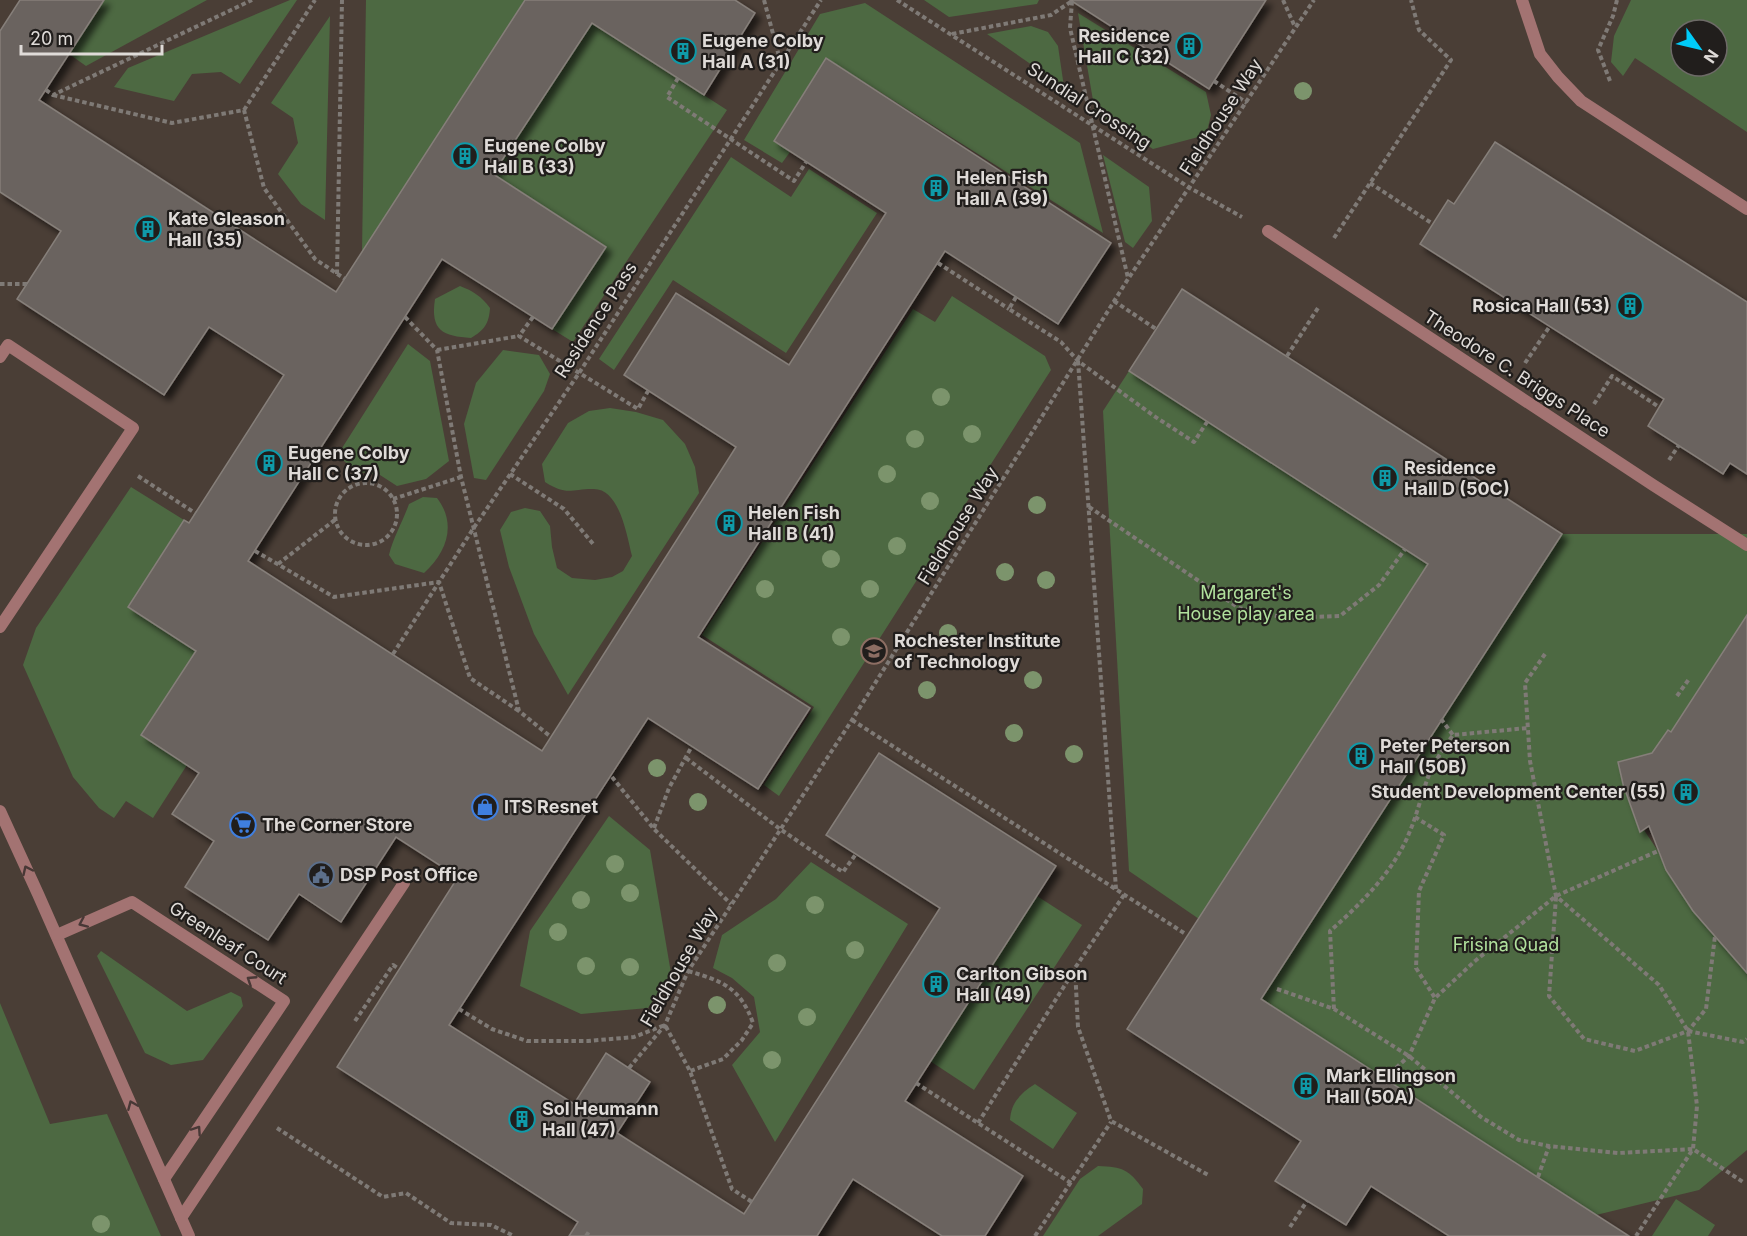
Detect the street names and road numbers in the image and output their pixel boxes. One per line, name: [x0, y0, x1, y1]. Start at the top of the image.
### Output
street label: Fieldhouse Way: [1175, 54, 1266, 179]
street label: Sundial Crossing: [1024, 58, 1155, 153]
street label: Residence Pass: [550, 258, 641, 382]
street label: Theodore C. Briggs Place: [1420, 306, 1614, 442]
street label: Fieldhouse Way: [913, 463, 1002, 588]
street label: Greenleaf Court: [166, 897, 291, 988]
street label: Fieldhouse Way: [636, 903, 721, 1030]

